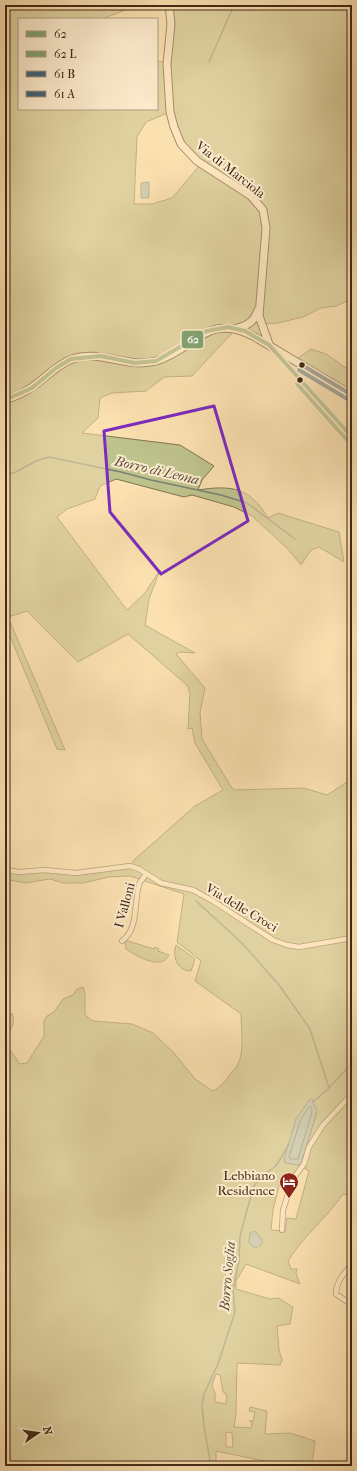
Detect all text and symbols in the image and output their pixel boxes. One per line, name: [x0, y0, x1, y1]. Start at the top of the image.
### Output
legend: [18, 18, 158, 110]
text: 62: [54, 27, 67, 41]
text: 62 L: [54, 47, 77, 61]
text: 61 B: [54, 67, 75, 81]
text: 61 A: [54, 87, 75, 101]
street label: Via di Marciola: [192, 137, 269, 202]
line badge: 62: [181, 330, 204, 349]
text: 62: [187, 333, 199, 346]
unlabelled marker: [297, 360, 307, 370]
unlabelled marker: [295, 375, 305, 385]
water label: Borro di Leona: [112, 452, 201, 488]
street label: Via delle Croci: [202, 880, 281, 935]
street label: I Valloni: [111, 881, 138, 930]
place label: Lebbiano Residence: [218, 1168, 276, 1198]
hotel icon: Lebbiano Residence: [278, 1171, 300, 1199]
water label: Borro Soglia: [216, 1241, 239, 1313]
north arrow: [18, 1413, 58, 1453]
text: N: [40, 1425, 55, 1437]

